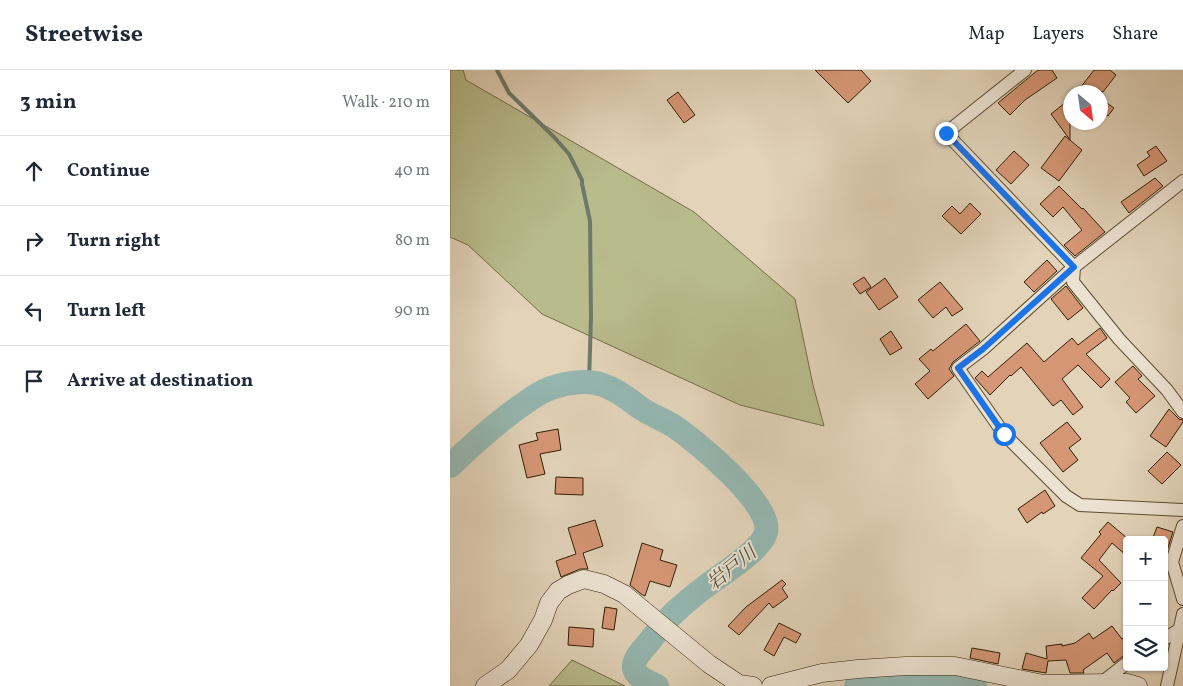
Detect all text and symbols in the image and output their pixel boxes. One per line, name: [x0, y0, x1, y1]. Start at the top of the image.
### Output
text: Streetwise: [25, 18, 143, 52]
text: Map: [968, 22, 1004, 47]
text: Layers: [1032, 22, 1084, 47]
text: Share: [1112, 22, 1158, 47]
north arrow: [1063, 85, 1108, 130]
text: 3 min: [20, 88, 76, 117]
text: Walk · 210 m: [342, 92, 430, 114]
route end: [935, 122, 958, 145]
icon: ahead: [20, 157, 48, 185]
text: Continue: [67, 158, 150, 184]
text: 40 m: [394, 160, 430, 182]
icon: right: [20, 227, 48, 255]
text: Turn right: [67, 228, 160, 254]
text: 80 m: [395, 230, 430, 252]
icon: left: [20, 297, 48, 325]
text: Turn left: [67, 298, 146, 324]
text: 90 m: [394, 300, 430, 322]
icon: arrive: [20, 367, 48, 395]
text: Arrive at destination: [67, 368, 253, 394]
route start: [993, 423, 1016, 446]
map controls: [1123, 536, 1168, 671]
button: +: [1123, 536, 1168, 581]
water label: 岩戸川: [702, 539, 764, 597]
button: −: [1123, 581, 1168, 626]
button: layers: [1123, 626, 1168, 671]

